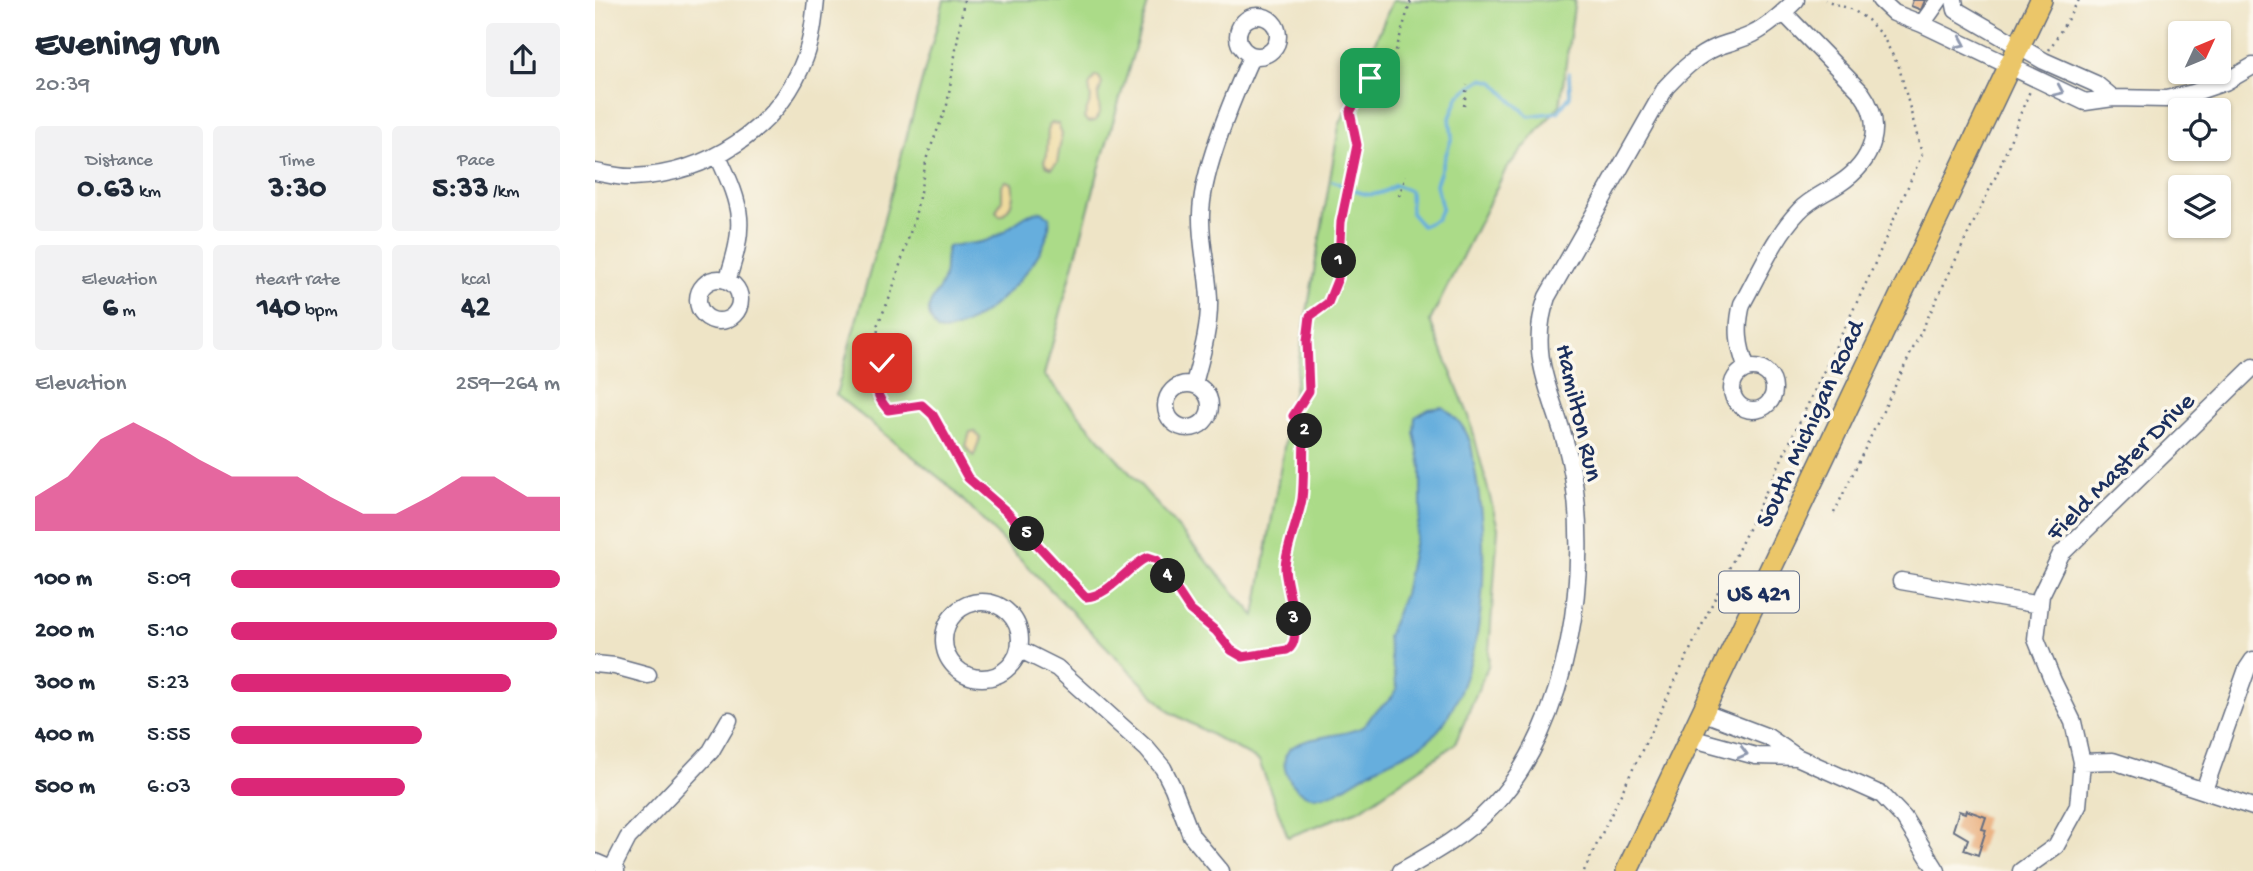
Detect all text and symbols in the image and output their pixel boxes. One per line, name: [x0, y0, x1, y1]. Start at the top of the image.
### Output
north arrow: [2168, 21, 2231, 84]
map controls: [2168, 21, 2231, 238]
button: share: [486, 23, 560, 97]
text: Evening run: [35, 24, 219, 68]
one-way arrow: [1954, 35, 1966, 49]
pin: [1340, 48, 1400, 108]
icon: arrive: [1351, 59, 1389, 97]
text: 20:39: [35, 72, 90, 99]
one-way arrow: [2052, 83, 2065, 97]
button: locate: [2168, 98, 2231, 161]
text: Distance: [86, 150, 153, 173]
text: Time: [280, 150, 315, 173]
text: Pace: [457, 150, 494, 173]
text: 0.63: [77, 173, 135, 208]
text: 3:30: [269, 173, 326, 208]
text: 5:33: [432, 173, 488, 208]
button: layers: [2168, 175, 2231, 238]
text: km: [135, 181, 161, 204]
text: /km: [488, 181, 520, 204]
pin: 1: [1321, 244, 1357, 278]
text: 1: [1335, 249, 1342, 272]
text: Elevation: [81, 269, 157, 292]
text: Heart rate: [255, 269, 340, 292]
text: kcal: [461, 269, 491, 292]
text: 6: [103, 292, 118, 327]
text: 140: [257, 292, 300, 327]
text: 42: [461, 292, 490, 327]
text: m: [118, 300, 136, 323]
text: bpm: [300, 300, 338, 323]
street label: South Michigan Road: [1750, 315, 1874, 533]
pin: [852, 333, 912, 393]
street label: Hamilton Run: [1546, 341, 1608, 485]
icon: check: [863, 344, 901, 382]
text: Elevation: [35, 371, 126, 398]
text: 259–264 m: [455, 371, 560, 398]
street label: Field Master Drive: [2041, 387, 2203, 550]
pin: 2: [1287, 414, 1323, 448]
text: 2: [1300, 419, 1309, 442]
pin: 5: [1009, 516, 1045, 552]
text: 5: [1022, 522, 1032, 545]
pin: 4: [1151, 558, 1185, 594]
text: 4: [1163, 564, 1172, 587]
text: 100 m: [35, 566, 92, 593]
text: 5:09: [147, 566, 191, 593]
road number: US 421: [1719, 572, 1799, 612]
pin: 3: [1277, 602, 1311, 636]
text: 3: [1289, 607, 1298, 630]
text: 200 m: [35, 618, 94, 645]
text: 5:10: [147, 618, 189, 645]
text: 300 m: [35, 670, 95, 697]
text: 5:23: [147, 670, 190, 697]
text: 400 m: [35, 722, 94, 749]
text: 5:55: [147, 722, 191, 749]
one-way arrow: [1737, 744, 1749, 759]
text: 500 m: [35, 774, 95, 801]
text: 6:03: [147, 774, 191, 801]

